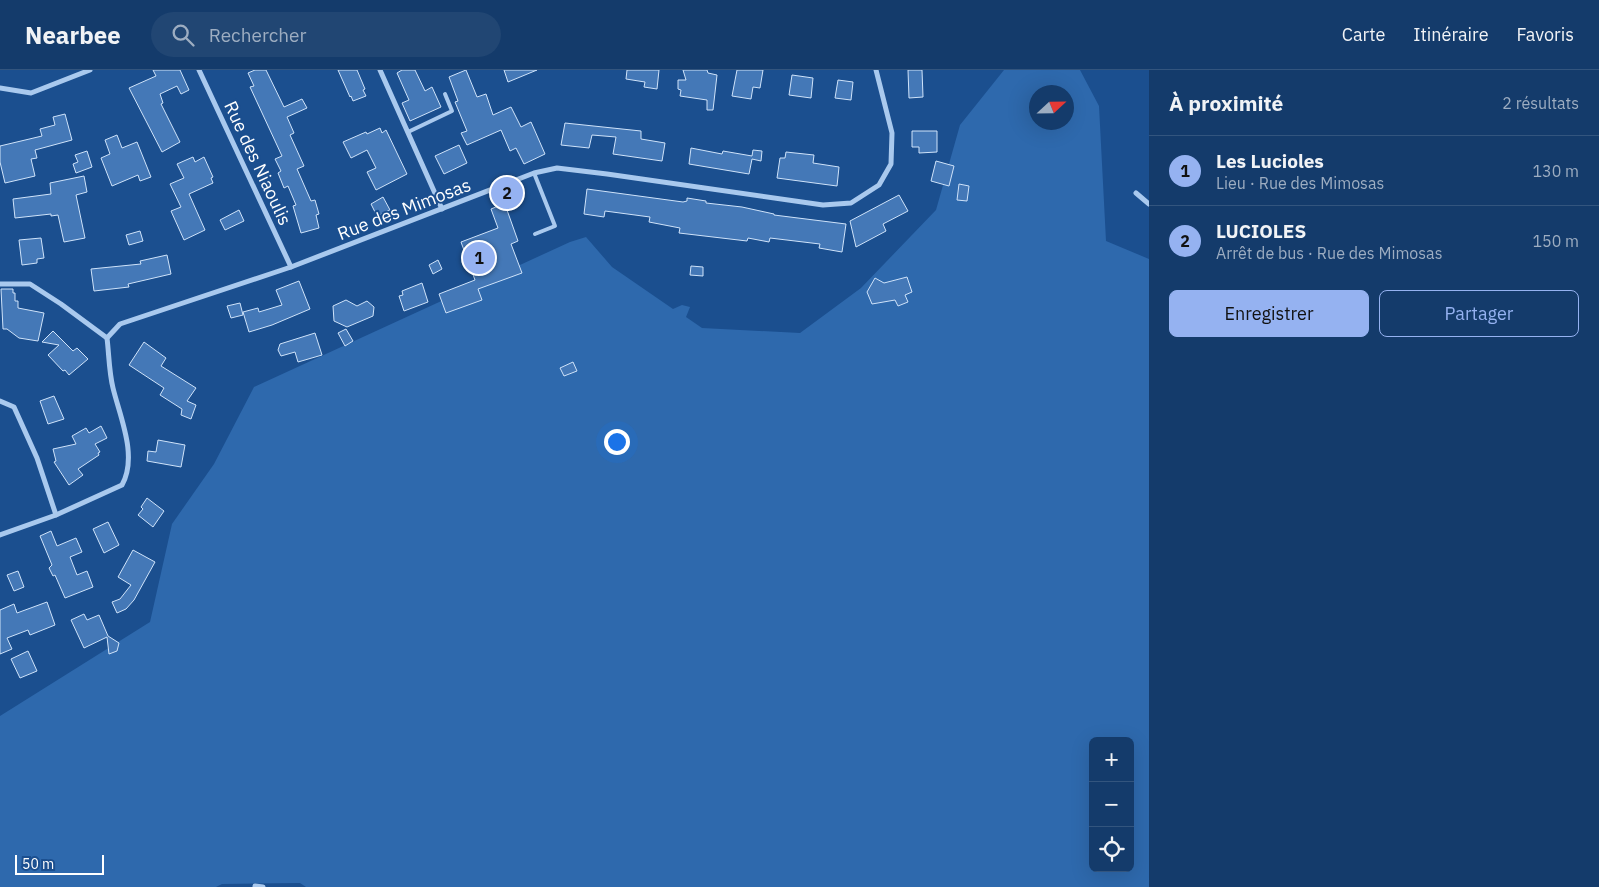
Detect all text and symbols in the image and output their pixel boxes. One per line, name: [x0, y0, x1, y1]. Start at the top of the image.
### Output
search box: [151, 12, 501, 57]
text: Nearbee: [25, 19, 121, 51]
icon: search: [169, 21, 197, 49]
text: Rechercher: [209, 23, 307, 47]
text: Carte: [1342, 23, 1385, 46]
text: Itinéraire: [1413, 23, 1489, 46]
text: Favoris: [1517, 23, 1574, 46]
north arrow: [1029, 85, 1074, 130]
text: À proximité: [1169, 89, 1283, 117]
text: 2 résultats: [1502, 93, 1579, 113]
street label: Rue des Niaoulis: [219, 97, 297, 229]
text: Les Lucioles: [1216, 149, 1324, 173]
text: 1: [1180, 161, 1190, 181]
text: 130 m: [1532, 161, 1579, 181]
street label: Rue des Mimosas: [334, 173, 474, 245]
text: Lieu · Rue des Mimosas: [1216, 173, 1384, 193]
pin: 2: [491, 174, 523, 212]
text: LUCIOLES: [1216, 219, 1306, 243]
text: 2: [1180, 231, 1190, 251]
text: 150 m: [1532, 231, 1579, 251]
pin: 1: [463, 239, 495, 277]
text: Arrêt de bus · Rue des Mimosas: [1216, 243, 1442, 263]
button: Enregistrer: [1169, 290, 1369, 337]
button: Partager: [1379, 290, 1579, 337]
your location: [604, 429, 630, 455]
map controls: [1089, 737, 1134, 872]
button: +: [1089, 737, 1134, 782]
button: −: [1089, 782, 1134, 827]
button: locate: [1089, 827, 1134, 872]
scale bar: [15, 852, 104, 875]
text: 50 m: [22, 855, 54, 873]

